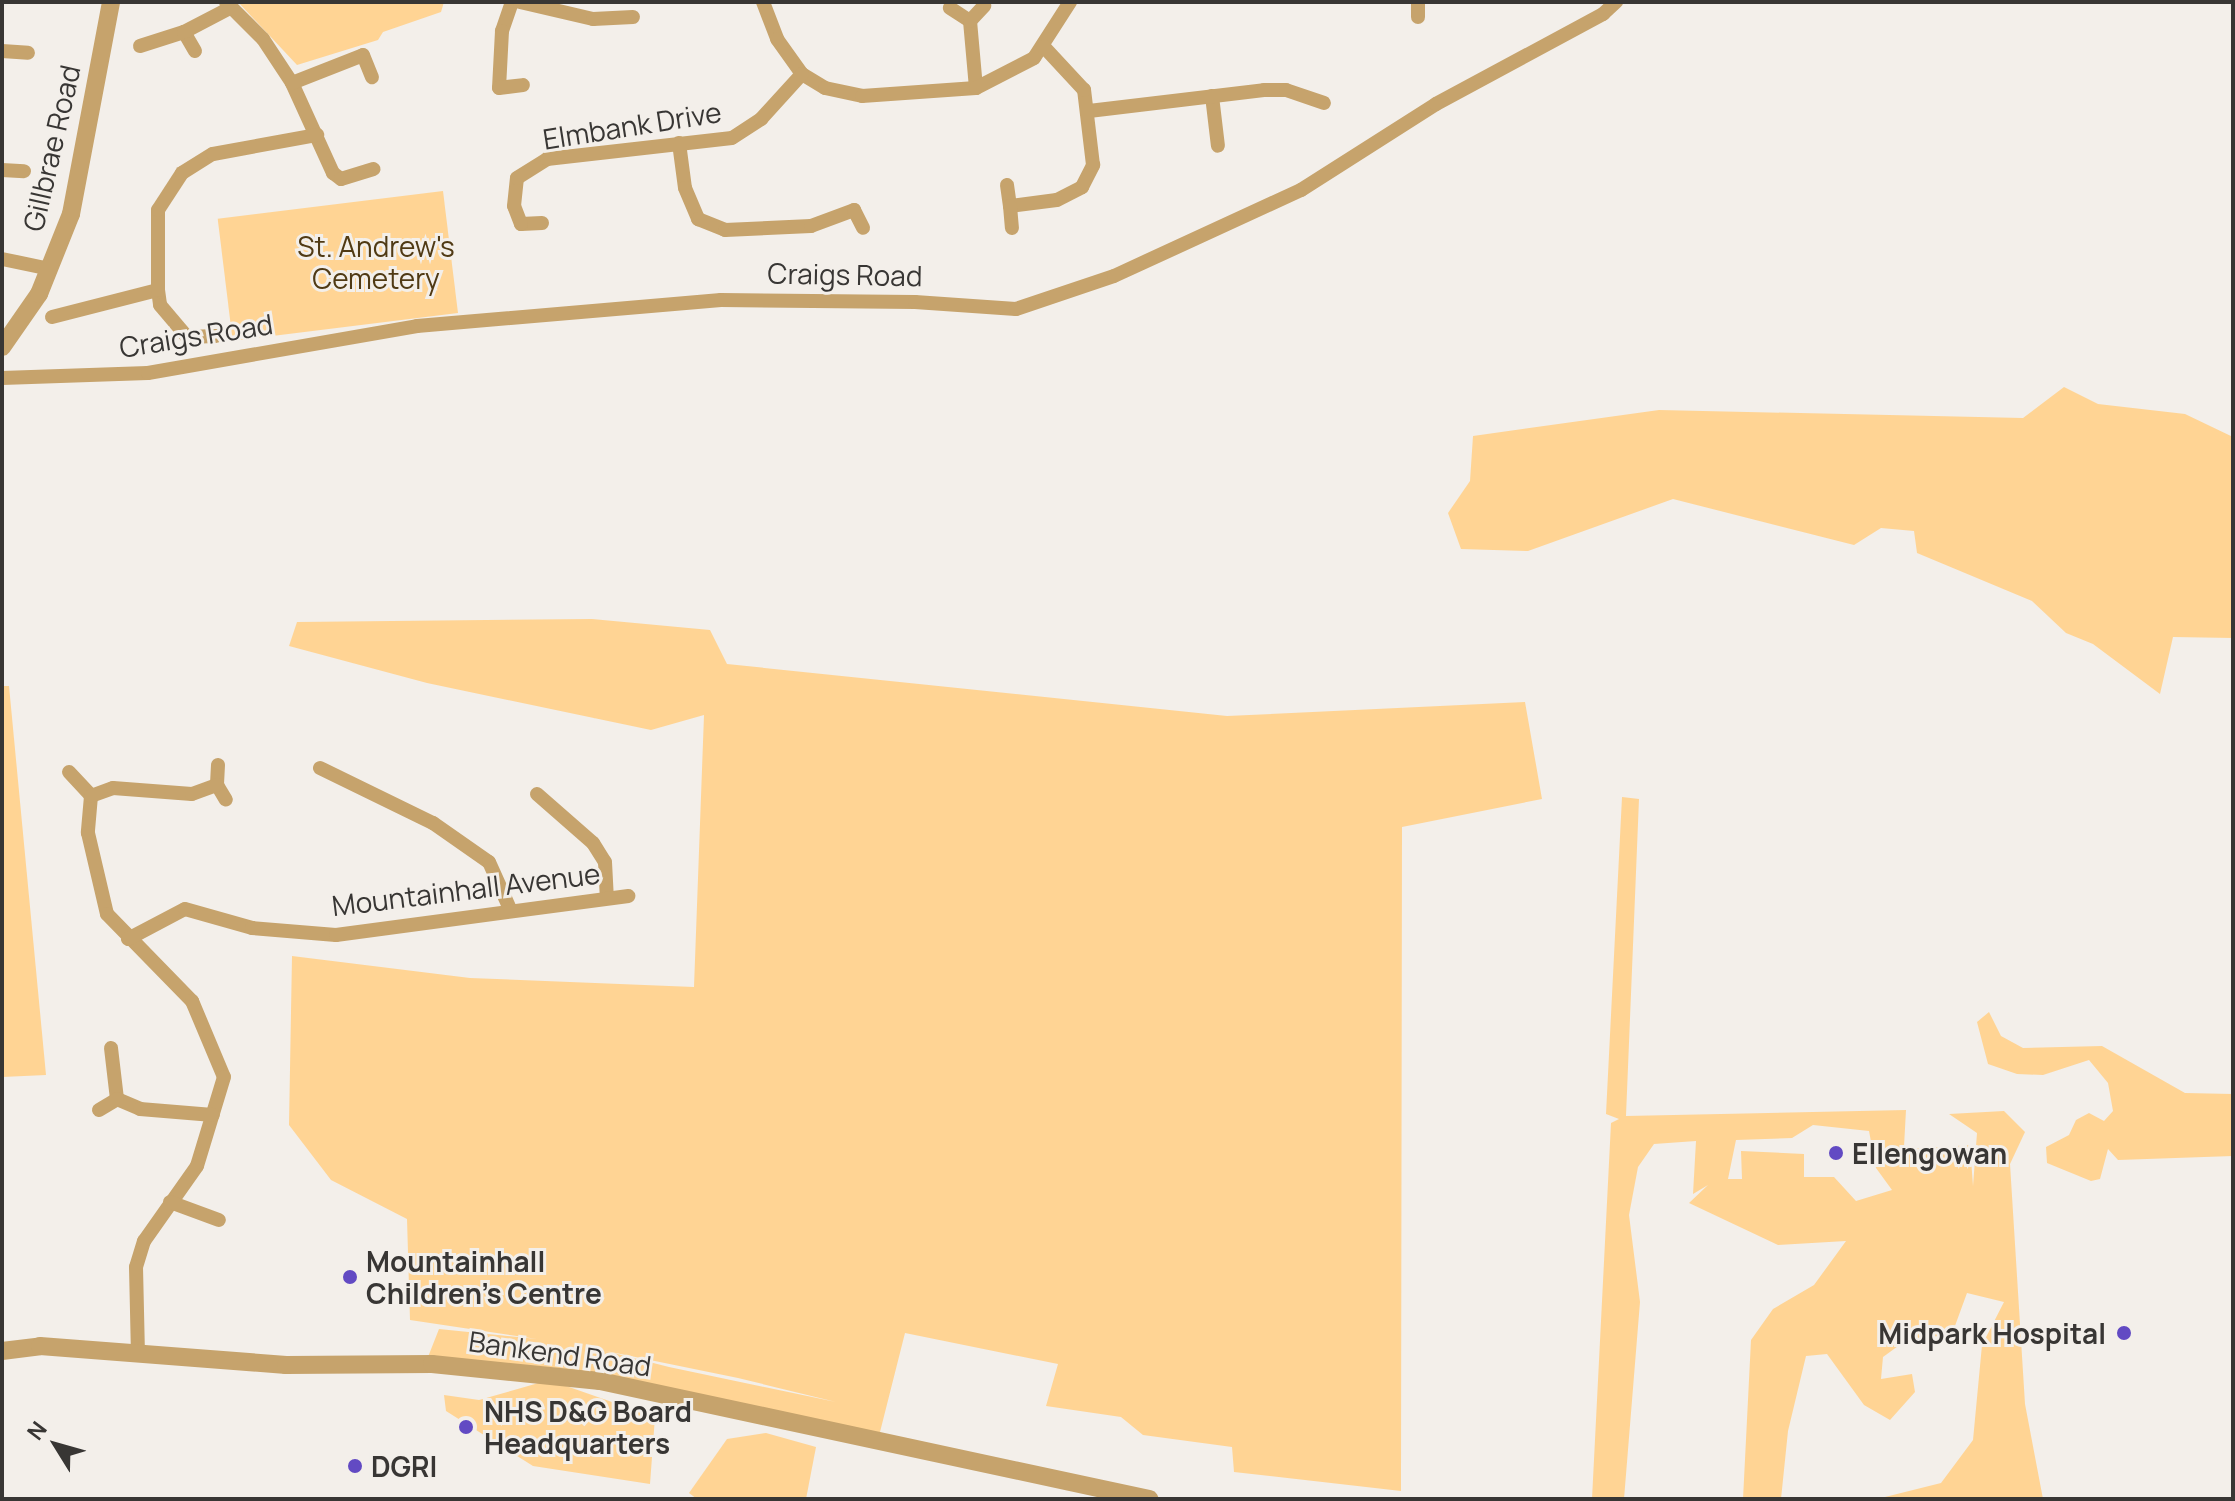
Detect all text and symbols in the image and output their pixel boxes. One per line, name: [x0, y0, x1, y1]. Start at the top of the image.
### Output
street label: Gillbrae Road: [16, 62, 86, 234]
street label: Elmbank Drive: [541, 94, 723, 156]
park label: St. Andrew's Cemetery: [297, 229, 455, 295]
street label: Craigs Road: [767, 256, 923, 292]
street label: Craigs Road: [117, 306, 275, 364]
street label: Mountainhall Avenue: [330, 856, 602, 922]
place label: Ellengowan: [1852, 1136, 2007, 1170]
marker: Ellengowan: [1827, 1144, 1845, 1162]
place label: Mountainhall Children's Centre: [366, 1244, 601, 1310]
marker: Mountainhall Children's Centre: [341, 1268, 359, 1286]
place label: Midpark Hospital: [1878, 1316, 2106, 1350]
marker: Midpark Hospital: [2113, 1322, 2135, 1344]
street label: Bankend Road: [467, 1324, 653, 1382]
place label: NHS D&G Board Headquarters: [484, 1394, 692, 1460]
north arrow: [16, 1405, 96, 1485]
text: N: [20, 1415, 54, 1446]
marker: NHS D&G Board Headquarters: [455, 1416, 477, 1438]
place label: DGRI: [371, 1449, 437, 1483]
marker: DGRI: [346, 1457, 364, 1475]

